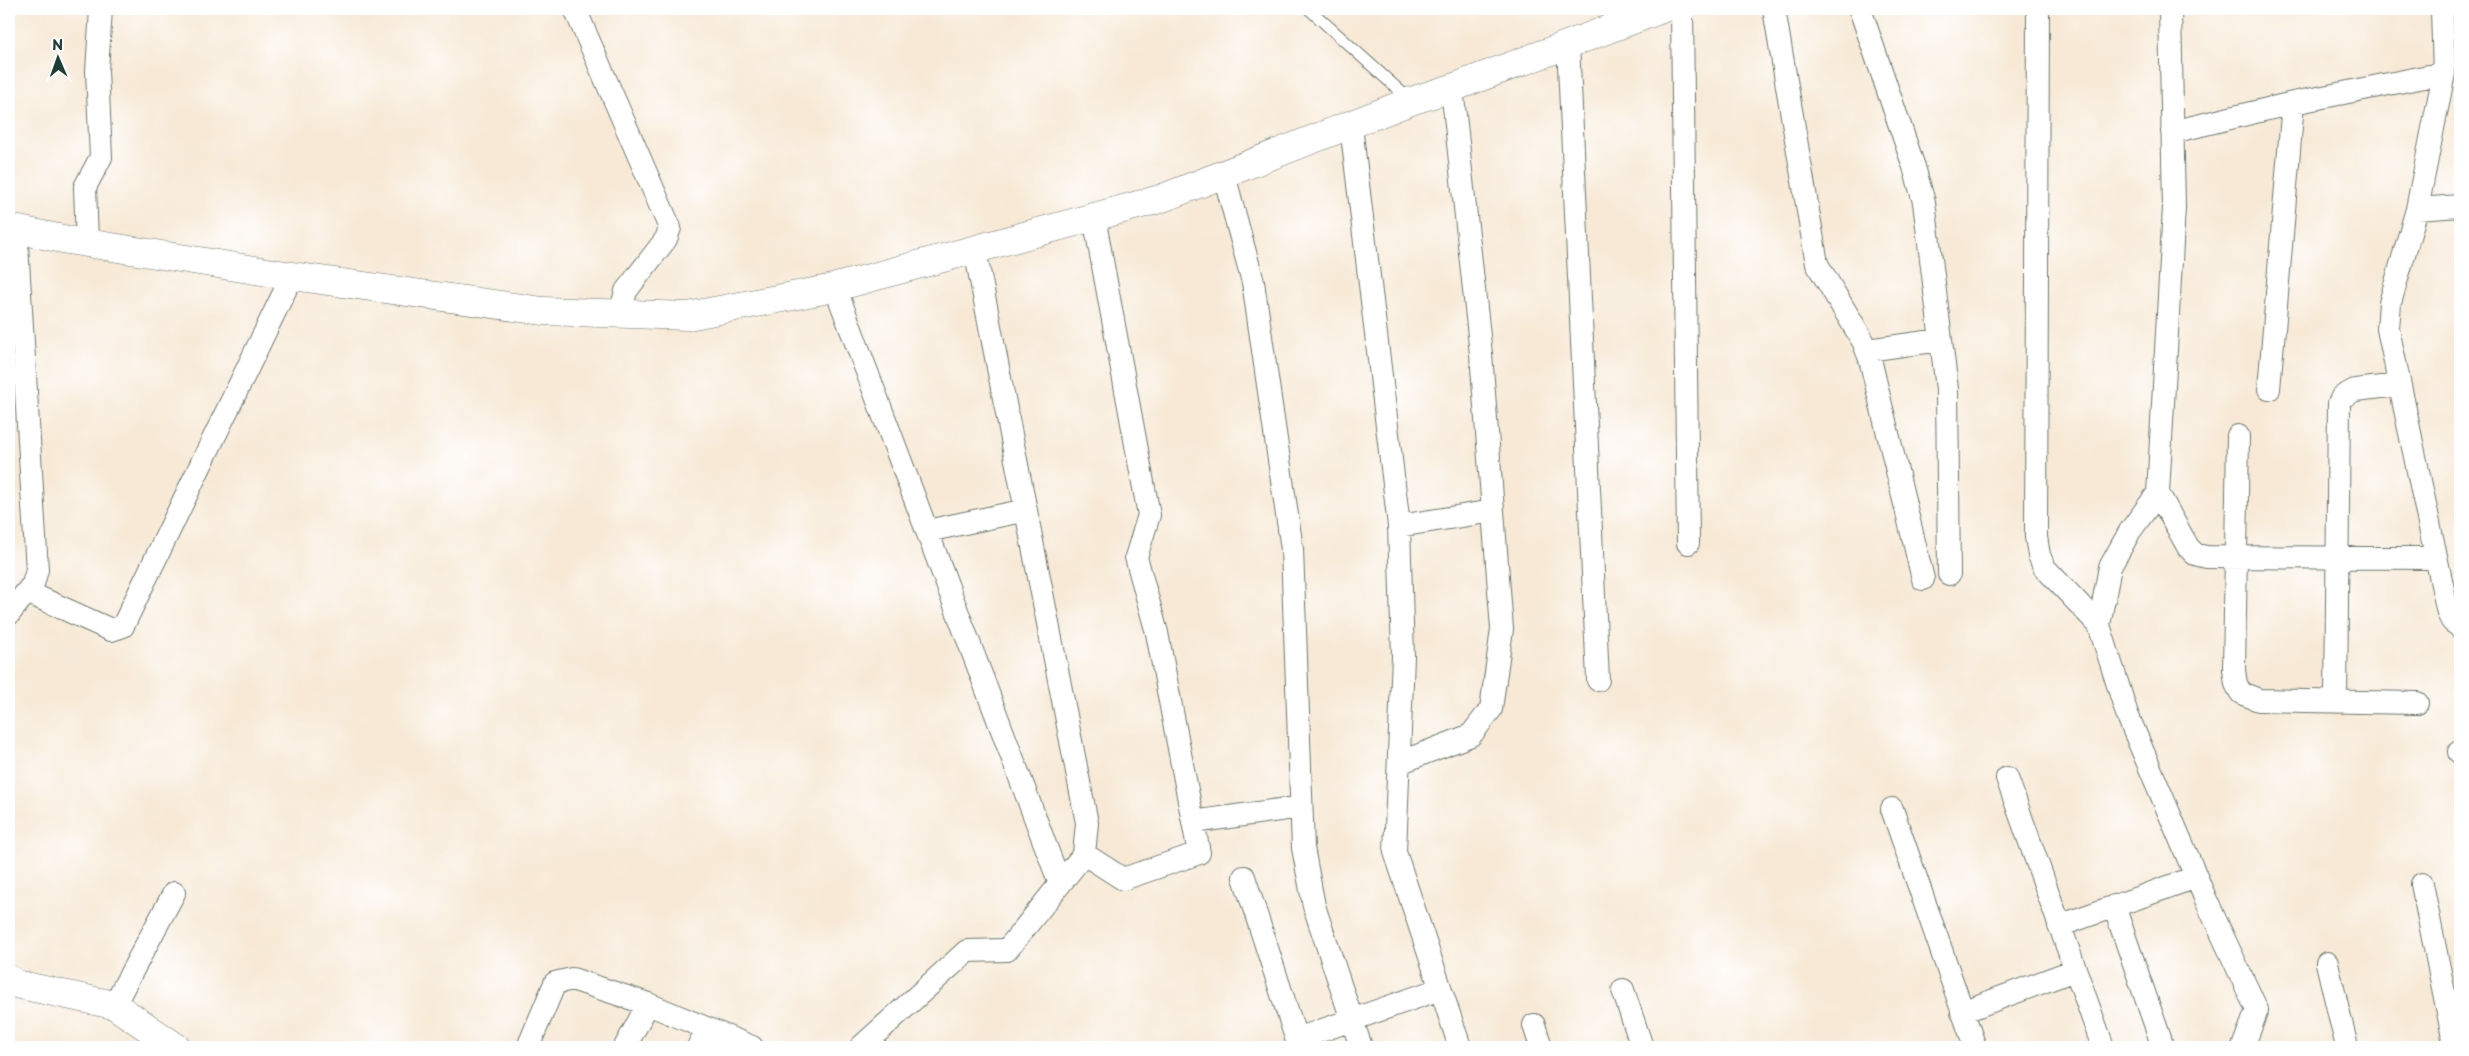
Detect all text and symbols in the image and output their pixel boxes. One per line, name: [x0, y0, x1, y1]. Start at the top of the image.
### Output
north arrow: [32, 32, 82, 82]
text: N: [52, 34, 63, 55]

